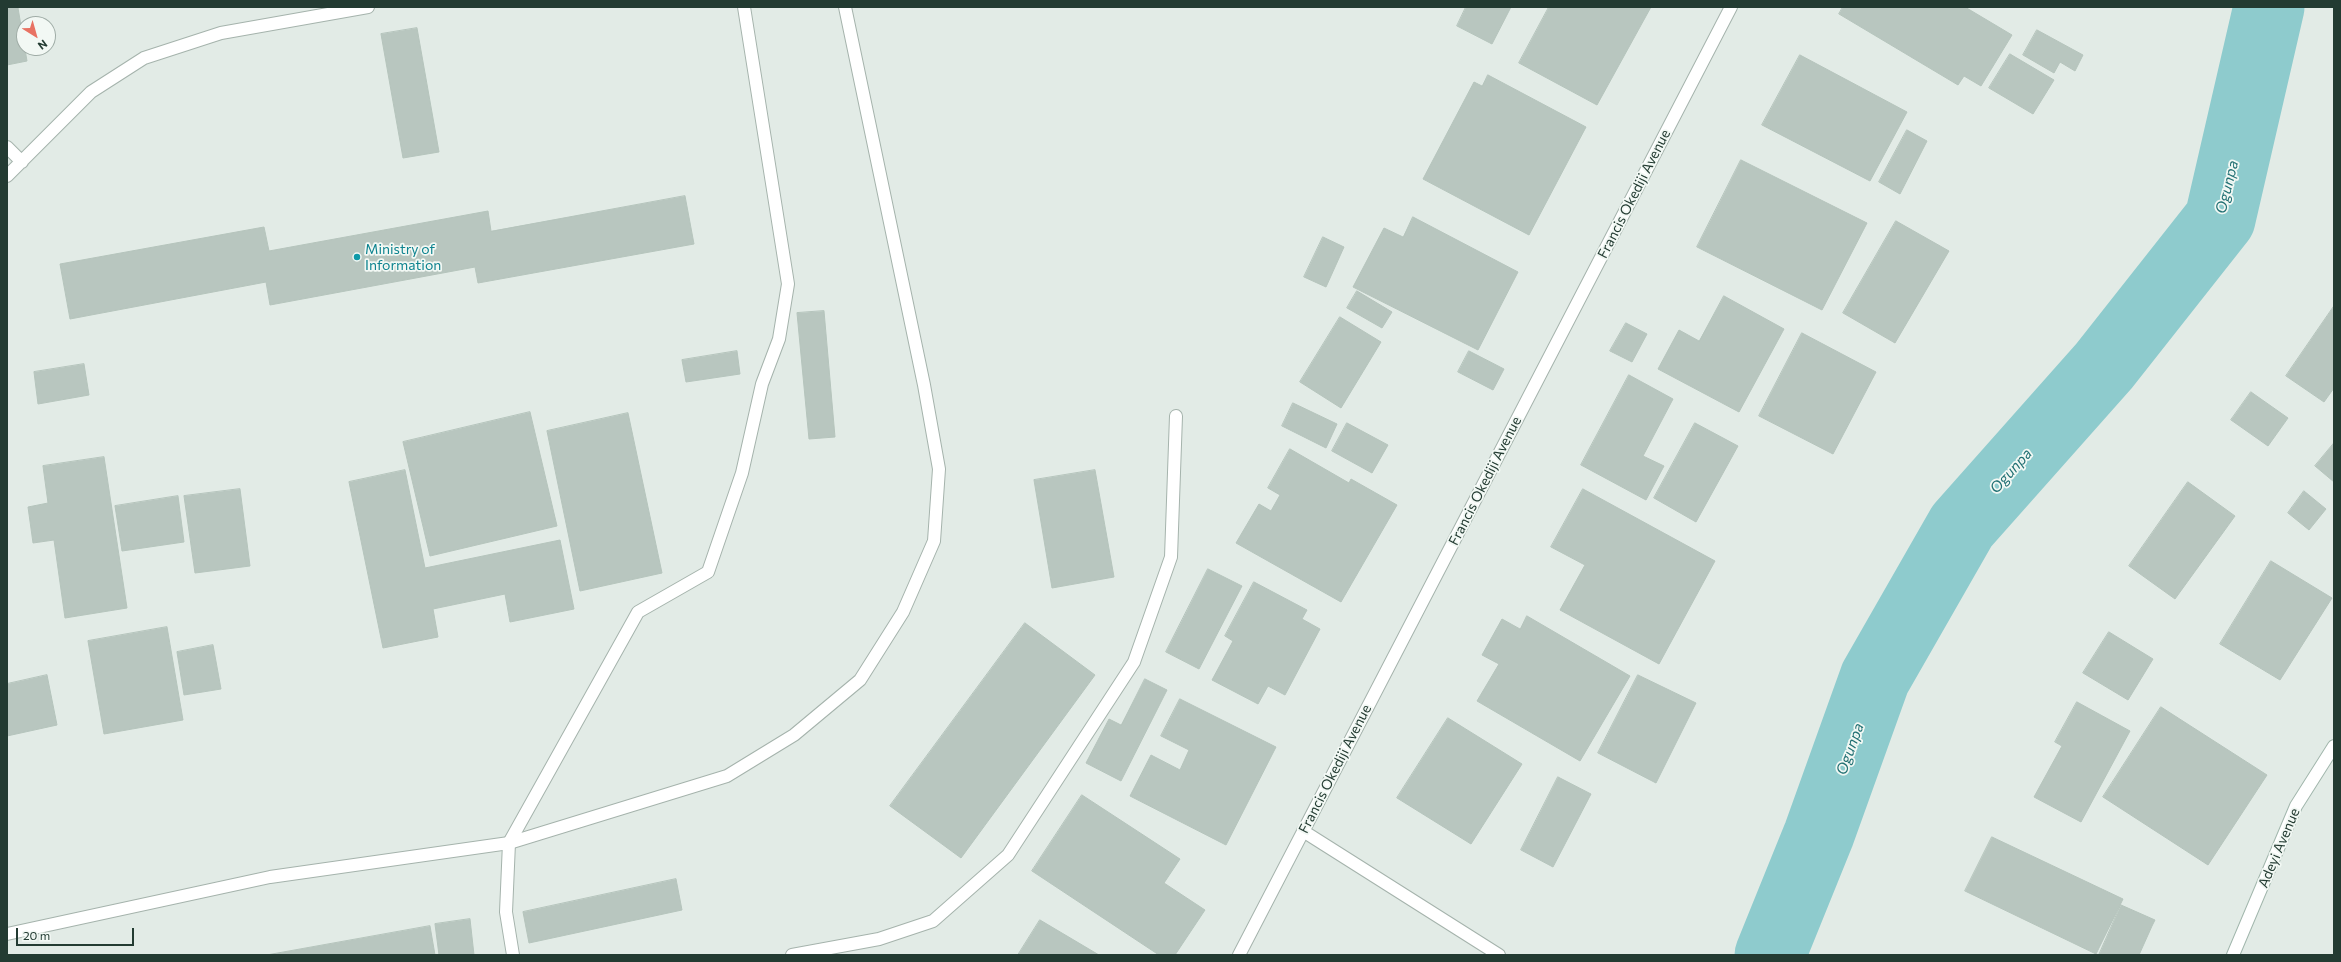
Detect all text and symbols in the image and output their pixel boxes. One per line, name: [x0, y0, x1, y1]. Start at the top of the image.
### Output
north arrow: [16, 16, 56, 56]
text: N: [36, 38, 50, 53]
street label: Francis Okediji Avenue: [1594, 127, 1674, 261]
water label: Ogunpa: [2212, 159, 2242, 215]
place label: Ministry of Information: [365, 241, 441, 274]
marker: Ministry of Information: [352, 252, 362, 262]
street label: Francis Okediji Avenue: [1445, 414, 1525, 548]
water label: Ogunpa: [1986, 445, 2036, 497]
street label: Francis Okediji Avenue: [1295, 702, 1375, 836]
water label: Ogunpa: [1832, 721, 1868, 777]
street label: Adeyi Avenue: [2255, 806, 2303, 890]
scale bar: [18, 920, 136, 946]
text: 20 m: [23, 928, 50, 942]

